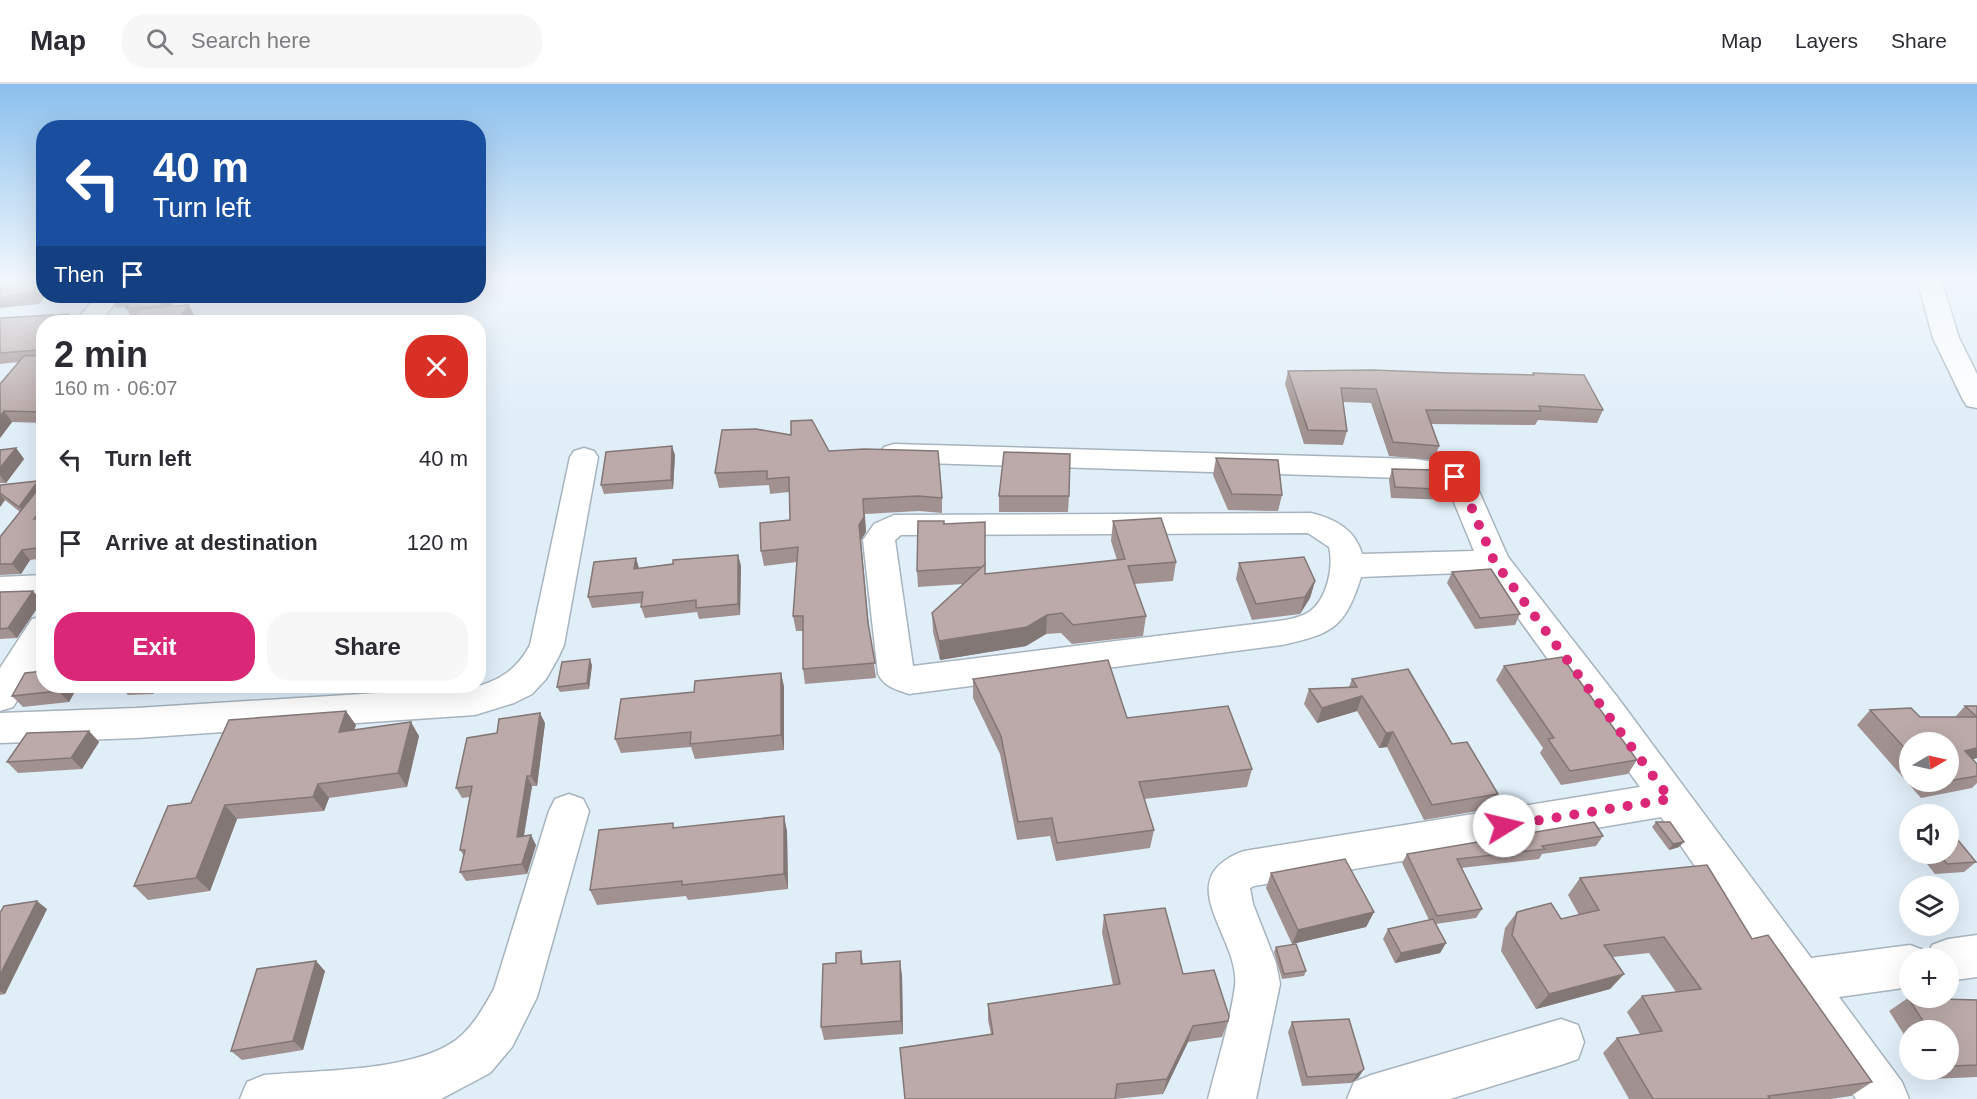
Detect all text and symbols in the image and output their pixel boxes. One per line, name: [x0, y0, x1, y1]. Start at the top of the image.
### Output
search box: [122, 14, 542, 68]
text: Map: [30, 25, 86, 56]
icon: search: [143, 25, 176, 58]
text: Search here: [191, 28, 311, 53]
text: Map: [1721, 29, 1762, 52]
text: Layers: [1795, 29, 1858, 52]
text: Share: [1891, 29, 1947, 52]
icon: left: [54, 144, 132, 222]
text: 40 m: [153, 144, 249, 191]
text: Turn left: [153, 193, 251, 223]
icon: arrive: [116, 258, 149, 291]
text: Then: [54, 262, 104, 287]
text: 2 min: [54, 334, 148, 375]
button: close: [405, 335, 468, 398]
text: 160 m · 06:07: [54, 377, 177, 399]
icon: left: [54, 443, 87, 476]
text: Turn left: [105, 446, 191, 471]
text: 40 m: [419, 446, 468, 471]
pin: [1429, 451, 1480, 502]
icon: arrive: [1438, 460, 1471, 493]
icon: arrive: [54, 527, 87, 560]
text: Arrive at destination: [105, 530, 318, 555]
text: 120 m: [407, 530, 468, 555]
button: Exit: [54, 612, 255, 681]
button: Share: [267, 612, 468, 681]
north arrow: [1899, 732, 1959, 792]
map controls: [1899, 732, 1959, 1080]
position arrow: [1472, 794, 1536, 858]
button: sound: [1899, 804, 1959, 864]
button: layers: [1899, 876, 1959, 936]
button: +: [1899, 948, 1959, 1008]
button: −: [1899, 1020, 1959, 1080]

